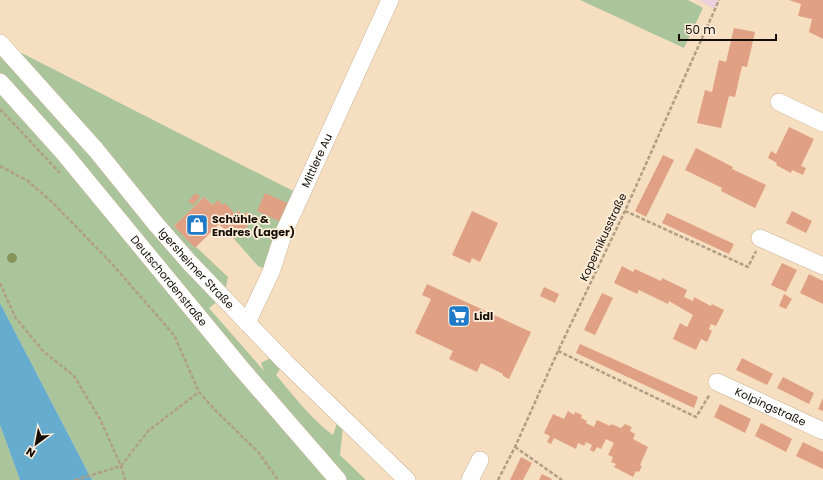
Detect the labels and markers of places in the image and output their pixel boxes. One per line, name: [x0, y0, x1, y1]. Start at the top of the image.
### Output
place label: Schühle & Endres (Lager): [212, 211, 295, 240]
shop icon: Schühle & Endres (Lager): [184, 212, 210, 238]
supermarket icon: Lidl: [446, 303, 472, 329]
place label: Lidl: [474, 308, 493, 324]

